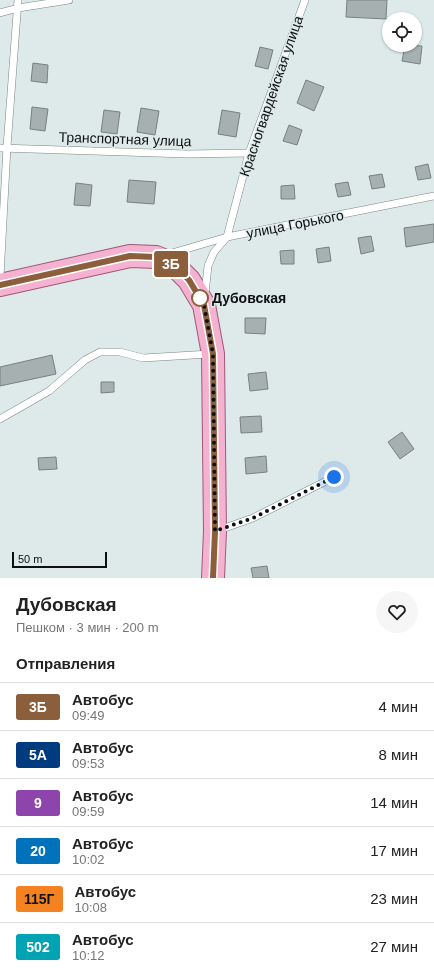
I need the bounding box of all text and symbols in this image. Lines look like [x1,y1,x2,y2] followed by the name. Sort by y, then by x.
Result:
[382,12,422,52] map controls
[382,12,422,52] button: locate
[236,13,306,178] street label: Красногвардейская улица
[58,129,192,149] street label: Транспортная улица
[245,207,345,241] street label: улица Горького
[153,251,189,277] line badge: 3Б
[162,256,180,272] text: 3Б
[191,289,209,307] marker: Дубовская
[212,290,286,306] place label: Дубовская
[324,467,344,487] your location
[12,550,107,569] scale bar
[18,553,42,565] text: 50 m
[376,591,418,633] button: heart
[16,594,117,615] text: Дубовская
[16,620,158,635] text: Пешком · 3 мин · 200 m
[16,655,115,672] text: Отправления
[72,691,134,708] text: Автобус
[379,698,418,715] text: 4 мин
[29,699,47,715] text: 3Б
[72,708,105,723] text: 09:49
[72,739,134,756] text: Автобус
[379,746,418,763] text: 8 мин
[29,747,47,763] text: 5А
[72,756,105,771] text: 09:53
[72,787,134,804] text: Автобус
[370,794,418,811] text: 14 мин
[34,795,42,811] text: 9
[72,804,105,819] text: 09:59
[72,835,134,852] text: Автобус
[370,842,418,859] text: 17 мин
[30,843,46,859] text: 20
[72,852,105,867] text: 10:02
[75,883,136,900] text: Автобус
[370,890,418,907] text: 23 мин
[24,891,55,907] text: 115Г
[75,900,107,915] text: 10:08
[72,931,134,948] text: Автобус
[370,938,418,955] text: 27 мин
[26,939,50,955] text: 502
[72,948,105,963] text: 10:12

